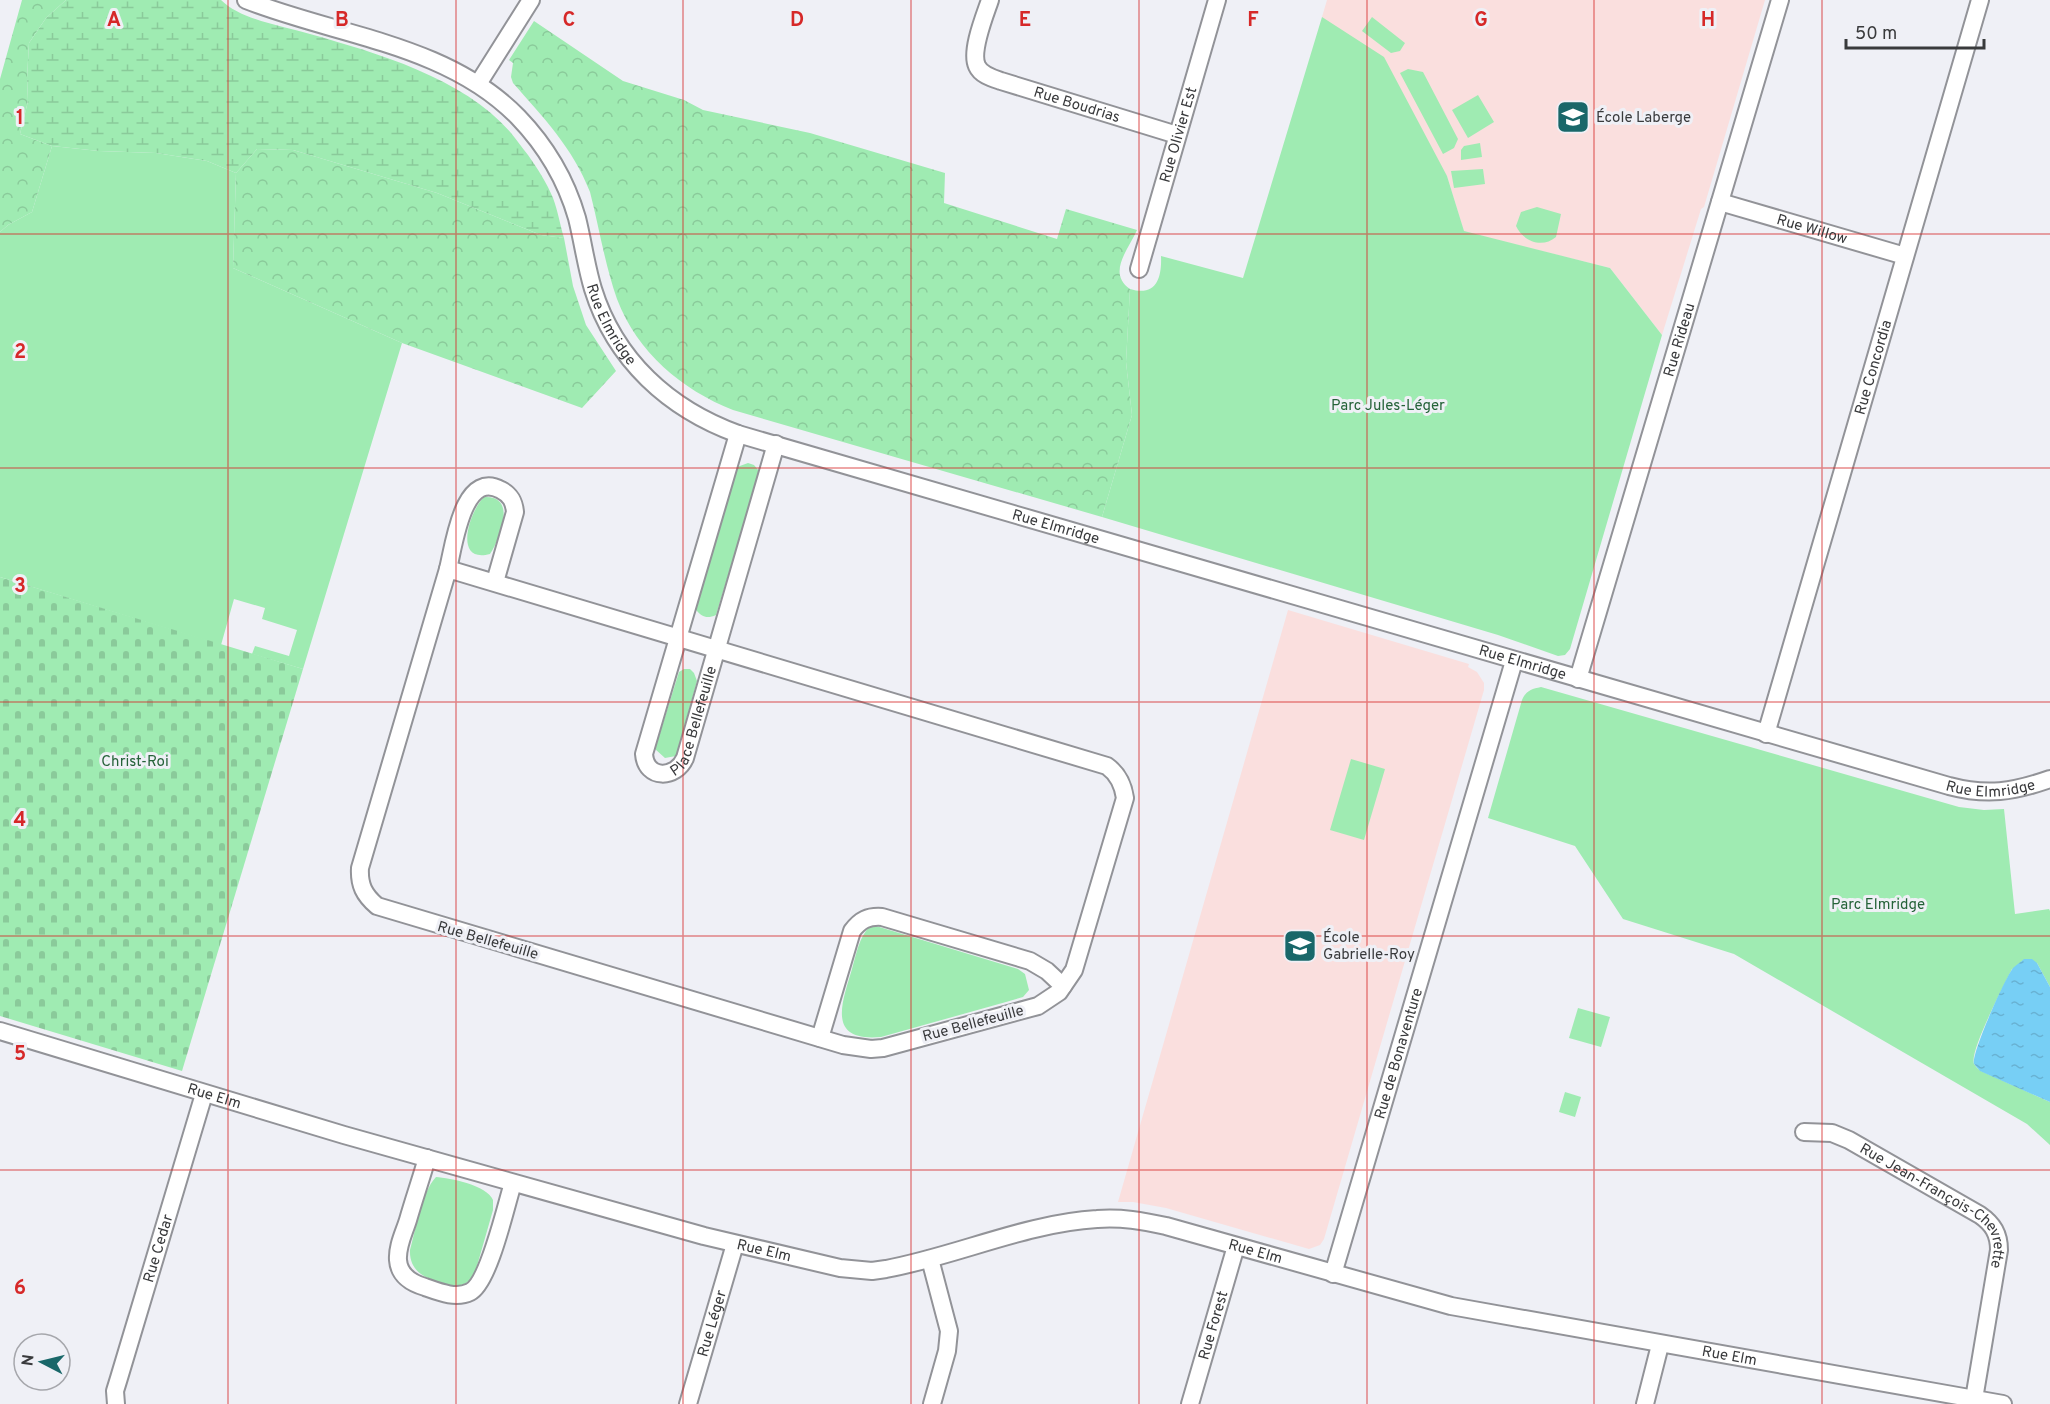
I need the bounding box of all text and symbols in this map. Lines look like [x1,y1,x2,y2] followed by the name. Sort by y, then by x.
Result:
[107,8,121,34] text: A
[335,8,349,34] text: B
[563,8,575,34] text: C
[790,8,804,34] text: D
[1019,8,1031,34] text: E
[1247,8,1259,34] text: F
[1474,8,1488,34] text: G
[1701,8,1715,34] text: H
[1846,12,1984,50] scale bar
[1855,23,1897,46] text: 50 m
[1031,84,1122,128] street label: Rue Boudrias
[1157,85,1202,185] street label: Rue Olivier Est
[1555,99,1591,135] school or university icon: École Laberge
[16,106,24,132] text: 1
[1596,108,1691,128] place label: École Laberge
[1774,211,1850,250] street label: Rue Willow
[581,282,639,370] street label: Rue Elmridge
[1660,301,1700,379] street label: Rue Rideau
[1852,318,1897,417] street label: Rue Concordia
[14,340,26,366] text: 2
[1331,397,1445,416] park label: Parc Jules-Léger
[1010,506,1101,550] street label: Rue Elmridge
[14,574,26,600] text: 3
[1476,642,1568,685] street label: Rue Elmridge
[667,664,722,781] street label: Place Bellefeuille
[101,753,169,772] park label: Christ-Roi
[1943,776,2038,803] street label: Rue Elmridge
[14,808,26,834] text: 4
[1831,896,1925,915] park label: Parc Elmridge
[435,918,540,965] street label: Rue Bellefeuille
[1282,928,1318,964] school or university icon: École Gabrielle-Roy
[1323,928,1415,965] place label: École Gabrielle-Roy
[1371,986,1428,1122] street label: Rue de Bonaventure
[921,1002,1026,1047] street label: Rue Bellefeuille
[14,1042,26,1068] text: 5
[185,1080,243,1114] street label: Rue Elm
[1856,1140,2007,1270] street label: Rue Jean-François-Chevrette
[140,1212,178,1285] street label: Rue Cedar
[735,1236,793,1267] street label: Rue Elm
[1226,1236,1284,1269] street label: Rue Elm
[14,1276,26,1302] text: 6
[694,1288,732,1359] street label: Rue Léger
[1195,1289,1233,1363] street label: Rue Forest
[12,1332,72,1392] north arrow
[1700,1343,1758,1371] street label: Rue Elm
[18,1353,40,1367] text: N

